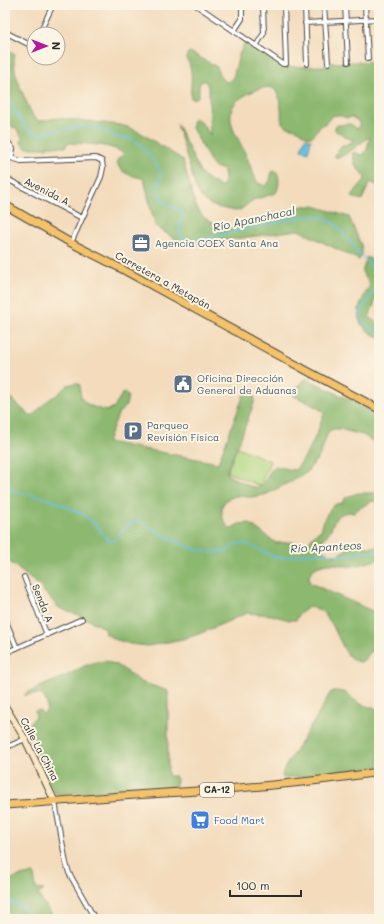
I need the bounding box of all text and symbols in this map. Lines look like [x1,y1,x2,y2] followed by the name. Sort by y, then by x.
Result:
[26,26,66,66] north arrow
[49,42,64,50] text: N
[22,174,72,208] street label: Avenida A
[211,202,297,235] water label: Río Apanchacal
[130,232,152,254] office icon: Agencia COEX Santa Ana
[155,236,278,250] place label: Agencia COEX Santa Ana
[113,248,213,312] street label: Carretera a Metapán
[197,371,297,397] place label: Oficina Dirección General de Aduanas
[172,373,194,395] public building icon: Oficina Dirección General de Aduanas
[147,418,219,444] place label: Parqueo Revisión Física
[122,420,144,442] parking icon: Parqueo Revisión Física
[290,537,362,556] water label: Río Apanteos
[29,582,57,624] street label: Senda A
[17,715,63,783] street label: Calle La China
[200,783,234,797] road number: CA-12
[189,809,211,831] supermarket icon: Food Mart
[214,813,265,827] place label: Food Mart
[230,872,301,898] scale bar
[236,877,270,893] text: 100 m

